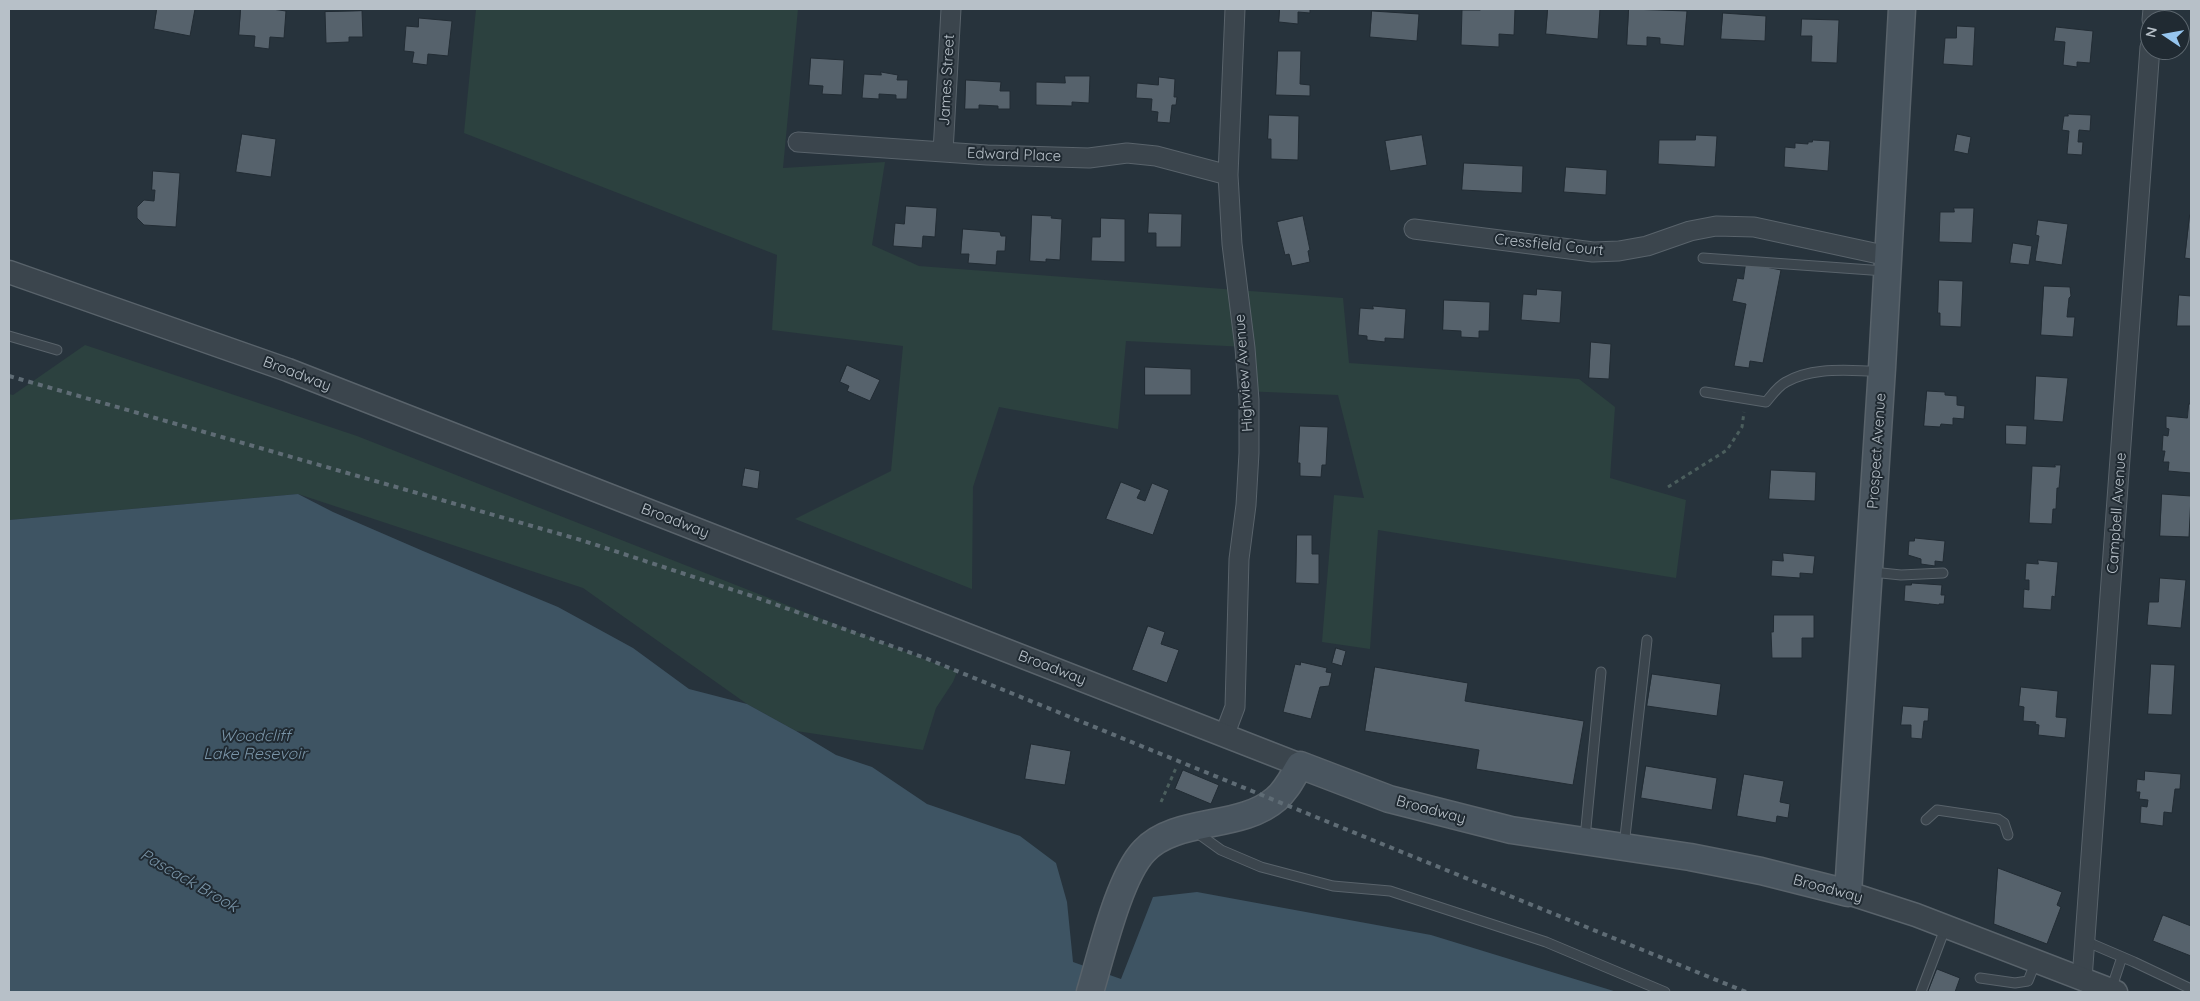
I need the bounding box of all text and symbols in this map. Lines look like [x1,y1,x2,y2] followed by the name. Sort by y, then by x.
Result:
[2140,10,2190,60] north arrow
[2141,25,2161,39] text: N
[936,34,958,126] street label: James Street
[967,144,1061,166] street label: Edward Place
[1494,230,1604,260] street label: Cressfield Court
[1231,313,1257,433] street label: Highview Avenue
[260,353,334,395] street label: Broadway
[1864,392,1890,510] street label: Prospect Avenue
[2104,452,2130,574] street label: Campbell Avenue
[638,500,712,542] street label: Broadway
[1015,647,1089,689] street label: Broadway
[203,726,307,764] water label: Woodcliff Lake Resevoir
[1394,792,1468,828] street label: Broadway
[137,845,241,917] water label: Pascack Brook
[1791,871,1865,907] street label: Broadway

